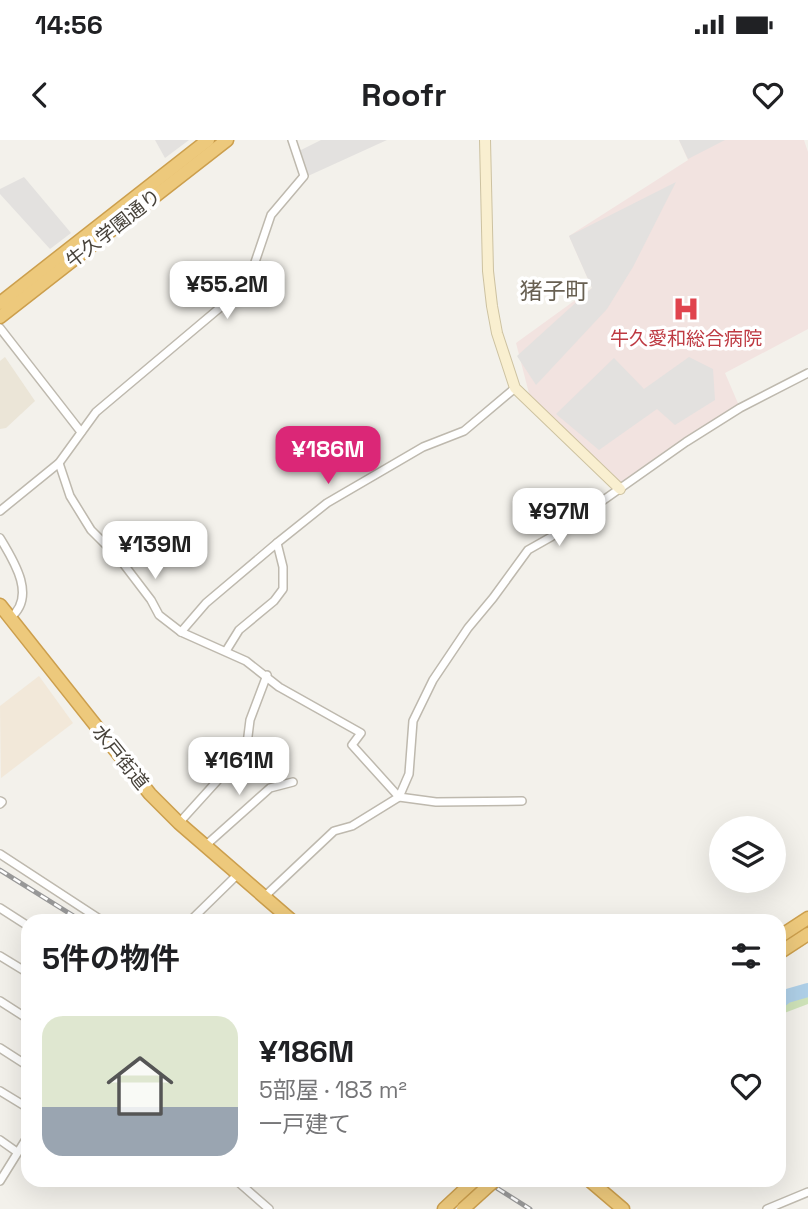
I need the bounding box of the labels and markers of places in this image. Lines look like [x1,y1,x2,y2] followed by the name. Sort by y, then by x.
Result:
[170,262,284,321] pin: ¥55.2M
[671,294,701,324] hospital icon: 牛久愛和総合病院
[610,326,762,351] place label: 牛久愛和総合病院
[279,426,377,486] pin: ¥186M
[518,488,600,548] pin: ¥97M
[106,522,204,581] pin: ¥139M
[190,738,288,797] pin: ¥161M

